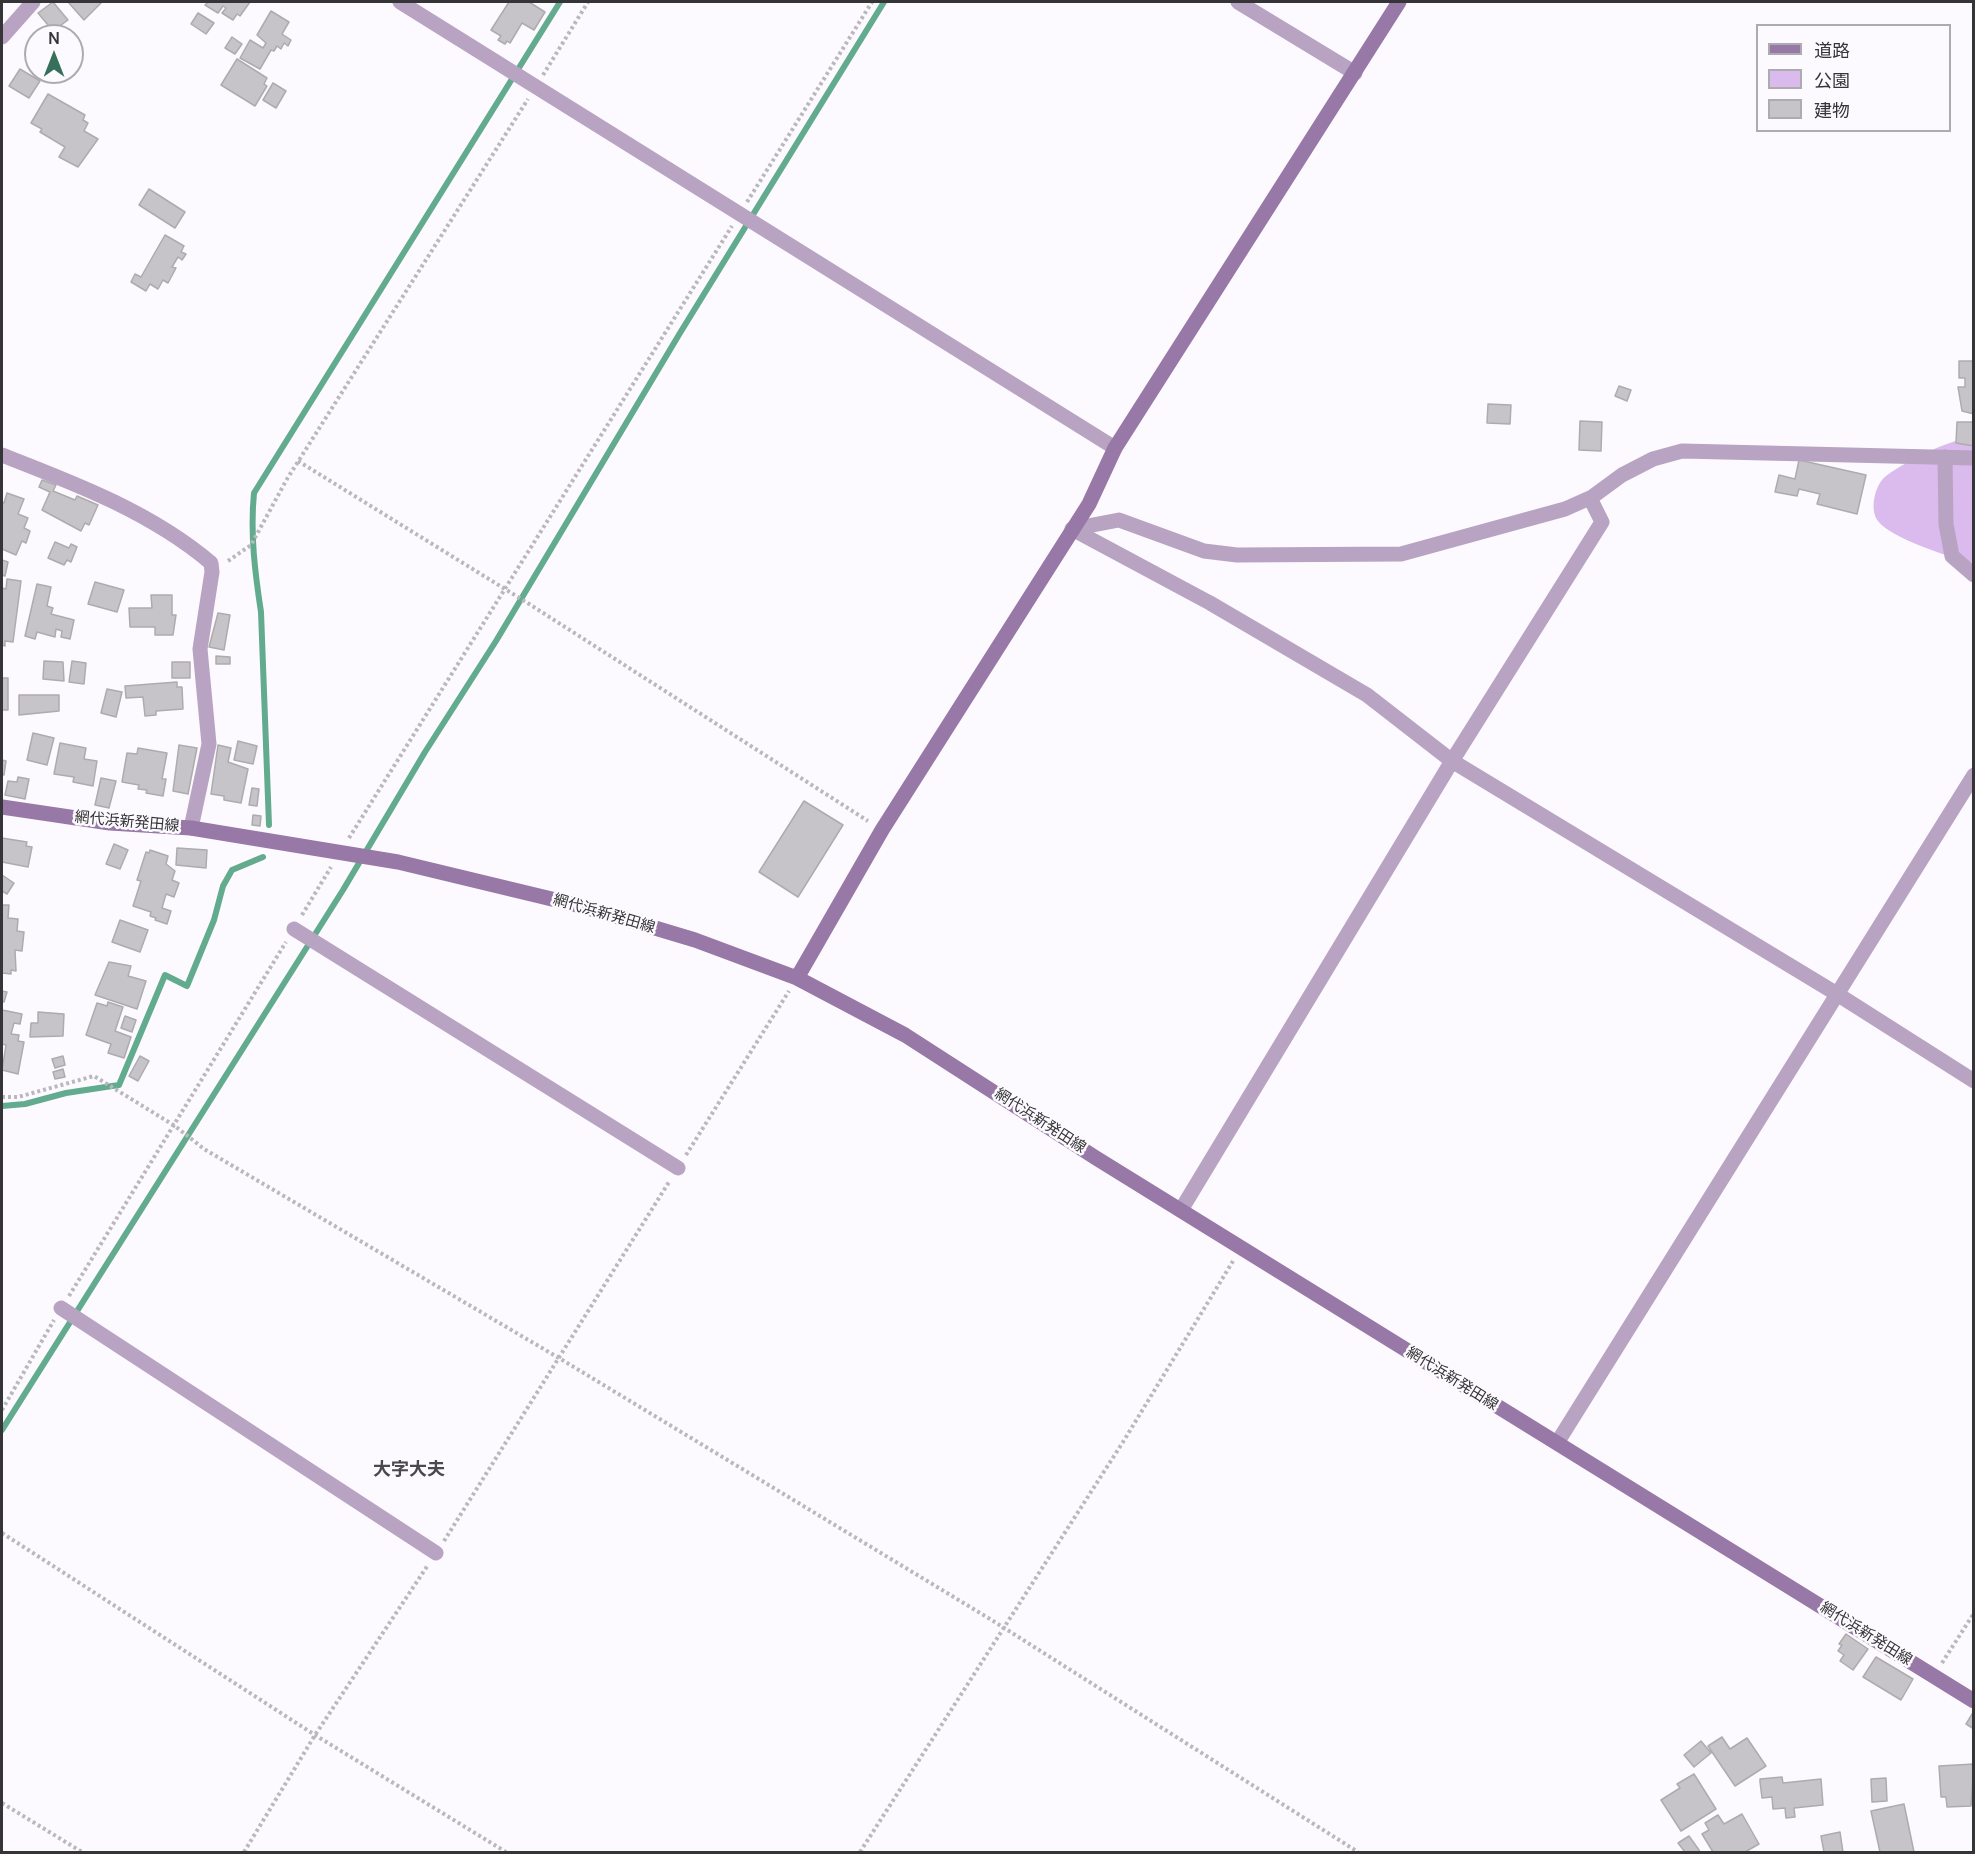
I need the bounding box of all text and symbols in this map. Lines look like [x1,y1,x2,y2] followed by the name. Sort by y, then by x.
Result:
[24,24,84,84] north arrow
[1756,24,1951,132] legend
[48,27,60,49] text: N
[1814,38,1850,62] text: 道路
[1814,68,1850,92] text: 公園
[1814,98,1850,122] text: 建物
[74,808,180,836] street label: 網代浜新発田線
[551,891,657,937] street label: 網代浜新発田線
[991,1085,1089,1157] street label: 網代浜新発田線
[1403,1344,1501,1414] street label: 網代浜新発田線
[373,1459,445,1481] district label: 大字大夫
[1817,1599,1915,1669] street label: 網代浜新発田線

